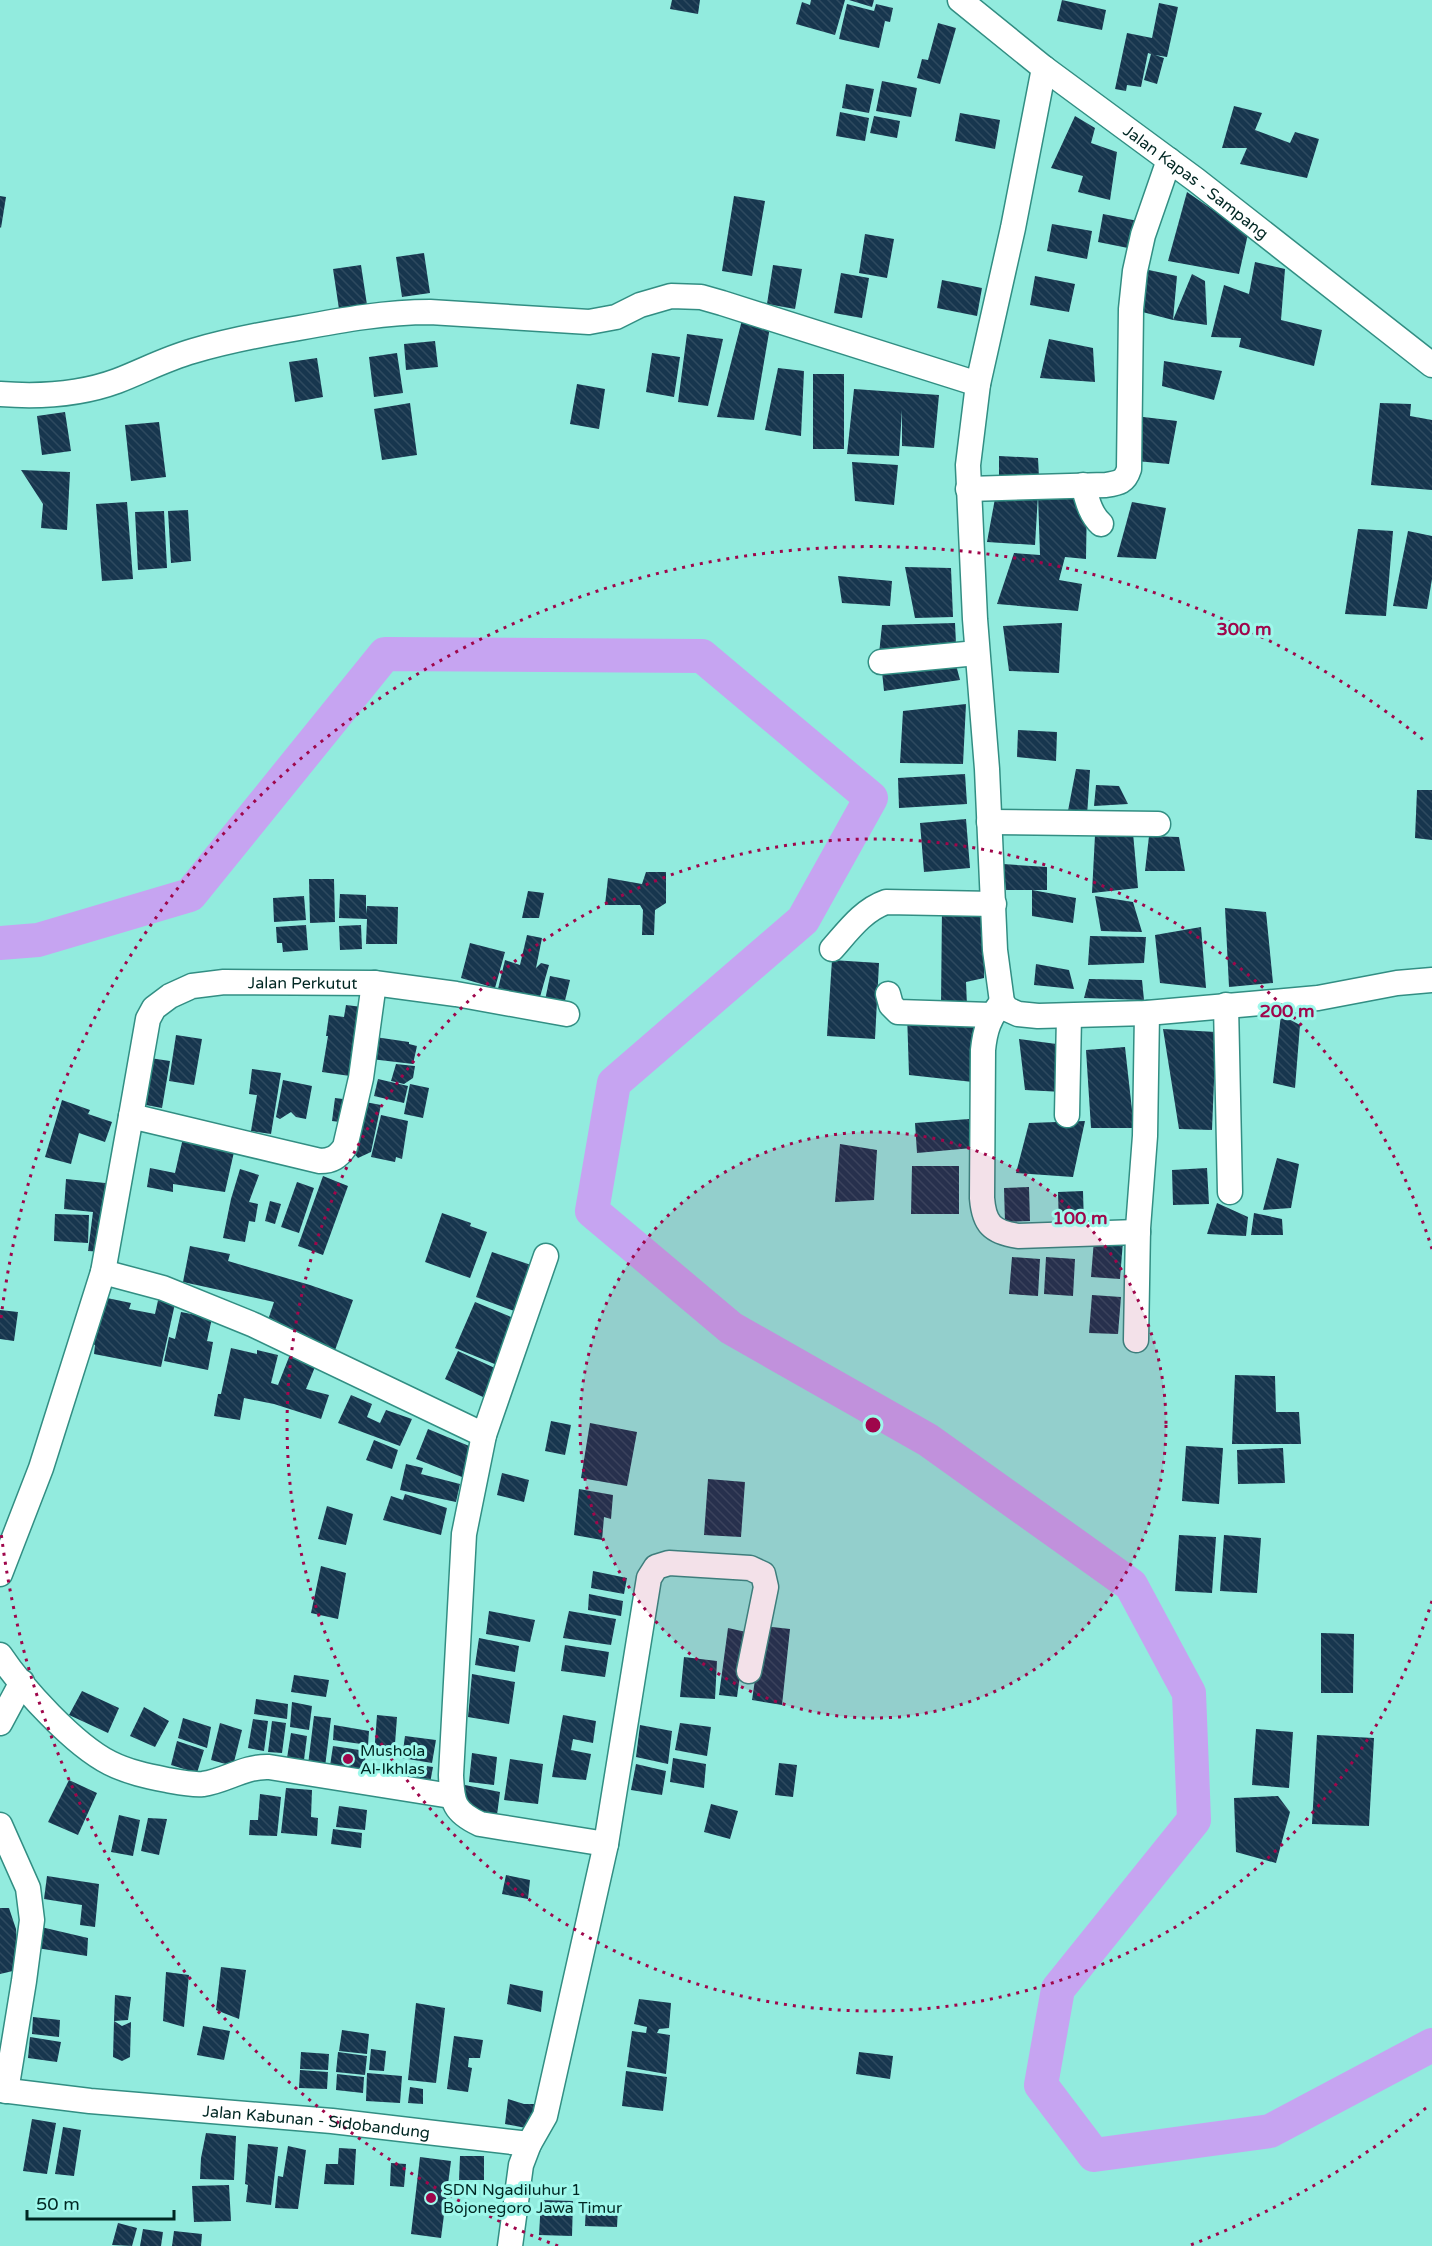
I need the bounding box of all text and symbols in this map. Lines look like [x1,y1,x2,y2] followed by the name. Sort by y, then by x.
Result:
[1119,121,1272,244] street label: Jalan Kapas - Sampang
[1216,618,1272,640] text: 300 m
[248,973,357,994] street label: Jalan Perkutut
[1259,1000,1315,1022] text: 200 m
[1052,1207,1108,1229] text: 100 m
[863,1415,883,1435] centre of rings
[360,1741,425,1779] place label: Mushola Al-Ikhlas
[341,1752,355,1766] marker: Mushola Al-Ikhlas
[202,2101,431,2143] street label: Jalan Kabunan - Sidobandung
[443,2180,623,2218] place label: SDN Ngadiluhur 1 Bojonegoro Jawa Timur
[27,2183,174,2221] scale bar
[424,2191,438,2205] marker: SDN Ngadiluhur 1 Bojonegoro Jawa Timur
[36,2193,80,2215] text: 50 m

